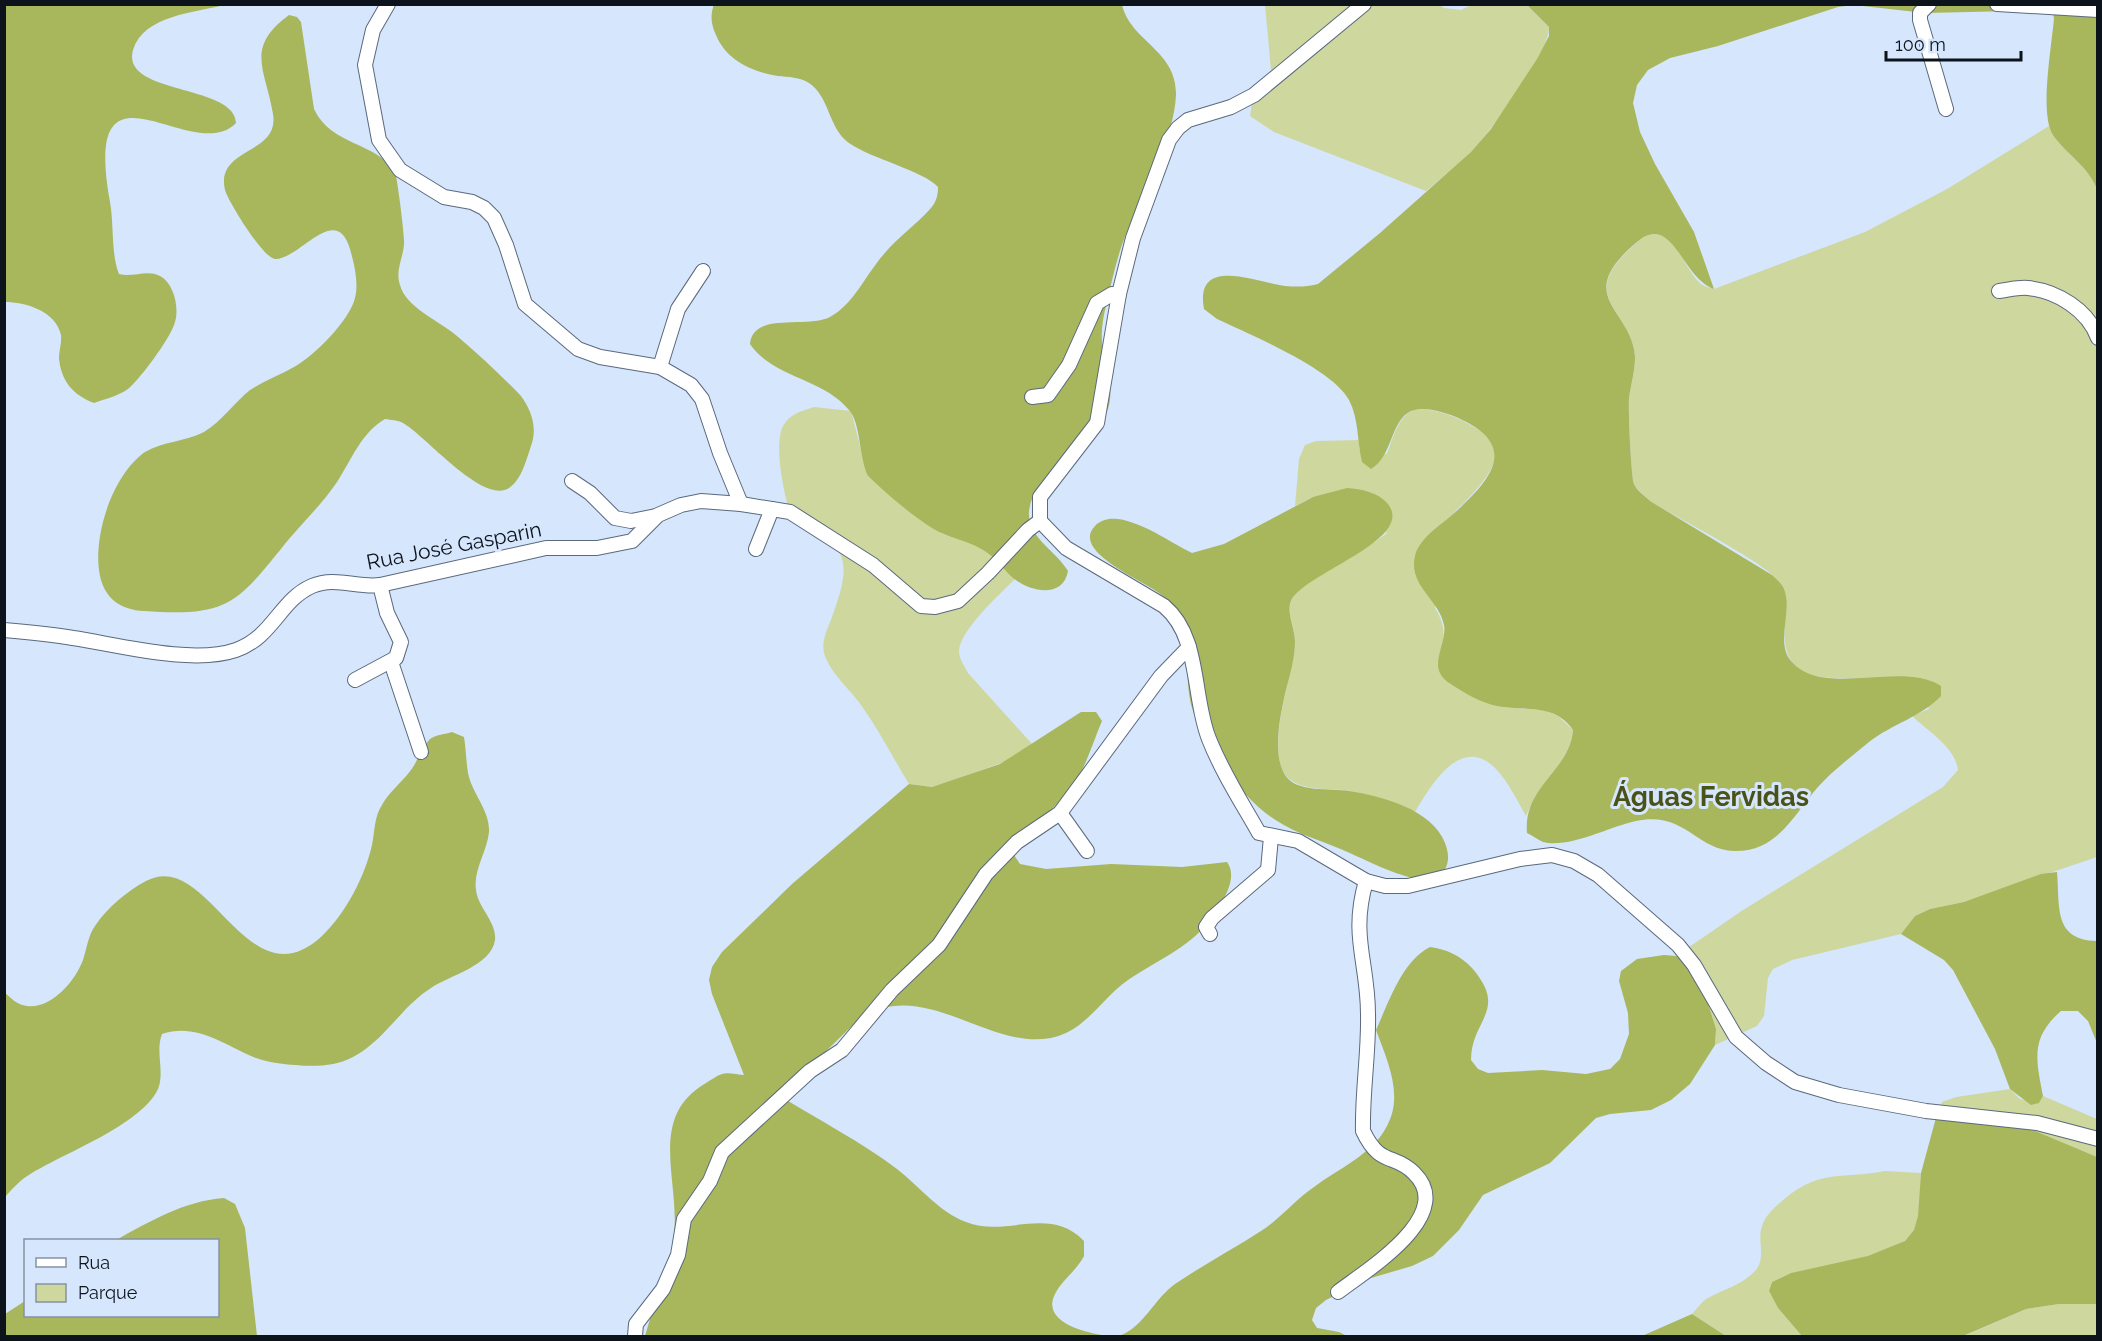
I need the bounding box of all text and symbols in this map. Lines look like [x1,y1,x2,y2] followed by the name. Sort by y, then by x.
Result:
[1886,24,2021,62] scale bar
[1895,34,1946,55] text: 100 m
[364,516,544,575] street label: Rua José Gasparin
[1613,780,1809,812] district label: Águas Fervidas
[24,1239,219,1317] legend
[78,1252,110,1273] text: Rua
[78,1282,138,1303] text: Parque

